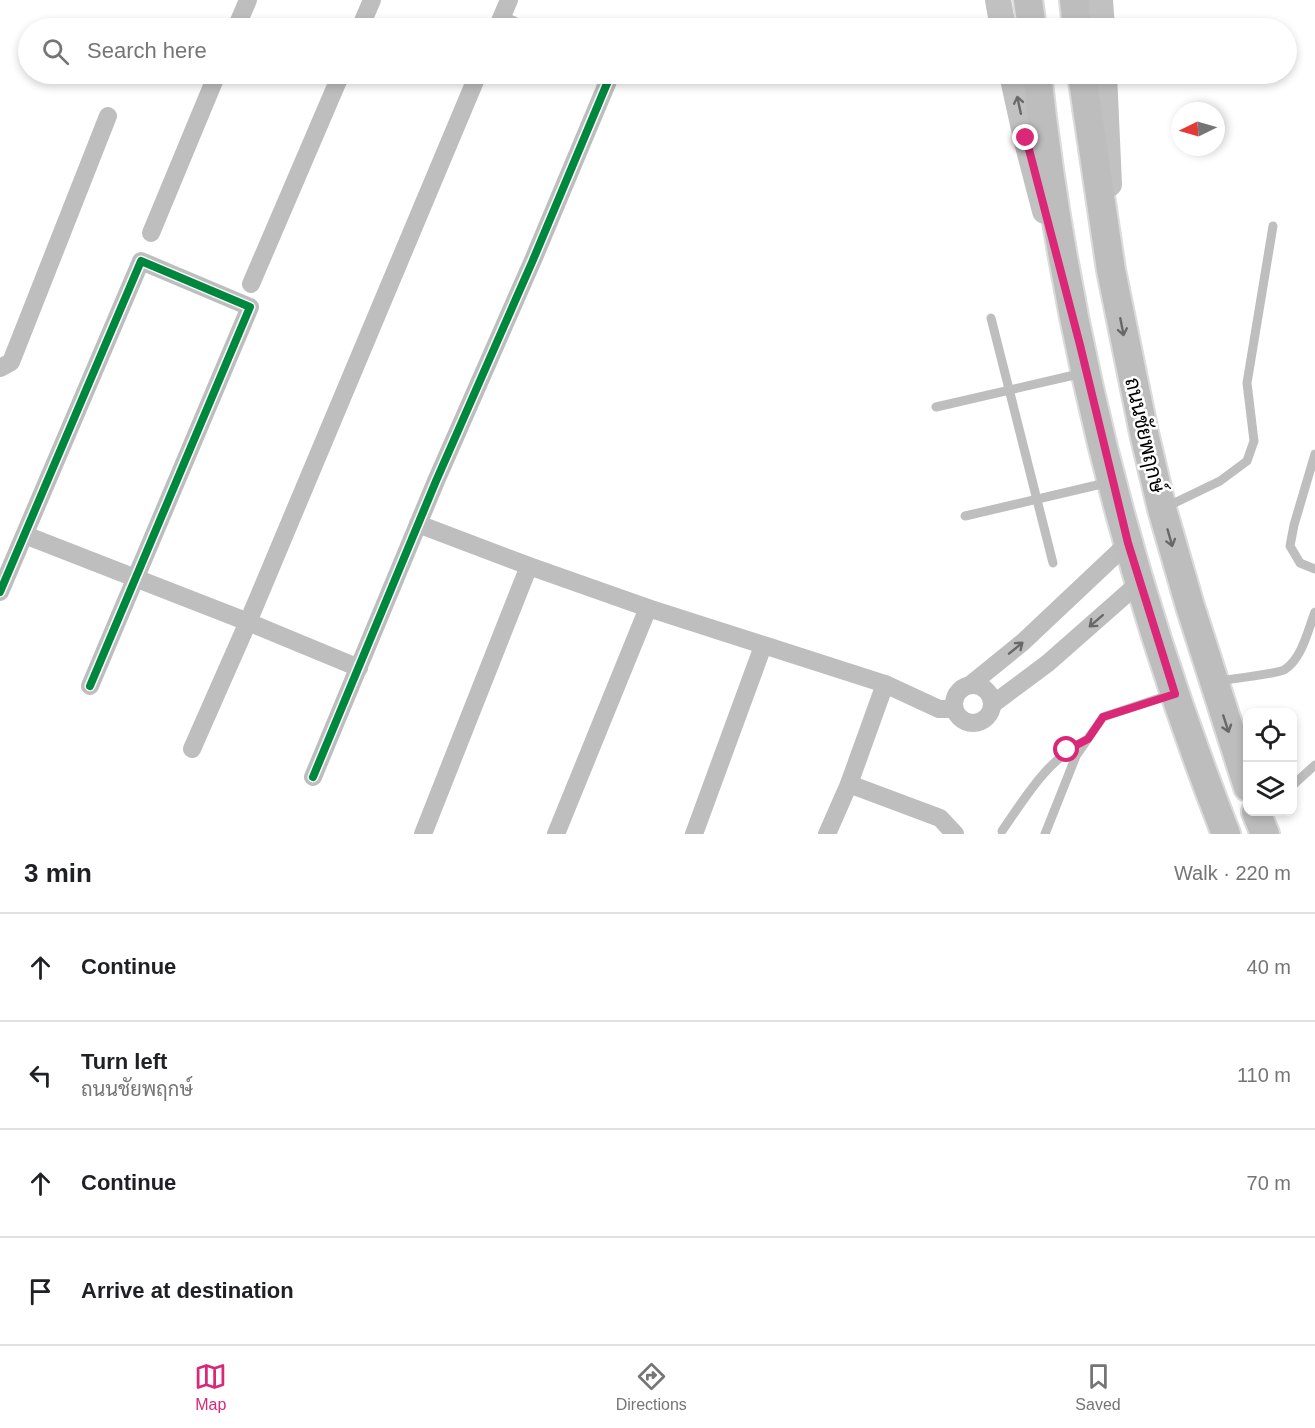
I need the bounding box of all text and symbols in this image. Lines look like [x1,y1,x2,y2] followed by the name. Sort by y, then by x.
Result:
[18,18,1297,84] search box
[39,35,72,68] icon: search
[87,38,207,63] text: Search here
[1012,96,1024,115] one-way arrow
[1171,102,1225,156] north arrow
[1012,124,1038,150] route end
[1117,317,1128,336] one-way arrow
[1120,375,1172,496] street label: ถนนชัยพฤกษ์
[1165,528,1176,547] one-way arrow
[1089,614,1104,628] one-way arrow
[1008,642,1024,655] one-way arrow
[1243,708,1297,816] map controls
[1243,708,1297,762] button: locate
[1222,714,1233,733] one-way arrow
[1053,736,1079,762] route start
[1243,762,1297,816] button: layers
[24,858,92,888] text: 3 min
[1174,862,1291,884] text: Walk · 220 m
[24,951,57,984] icon: ahead
[81,954,176,979] text: Continue
[1247,956,1291,978] text: 40 m
[81,1049,167,1074] text: Turn left
[24,1059,57,1092] icon: left
[1237,1064,1291,1086] text: 110 m
[81,1078,193,1100] text: ถนนชัยพฤกษ์
[24,1167,57,1200] icon: ahead
[81,1170,176,1195] text: Continue
[1247,1172,1291,1194] text: 70 m
[24,1275,57,1308] icon: arrive
[81,1278,294,1303] text: Arrive at destination
[194,1360,227,1414] tab: Map
[616,1360,687,1414] tab: Directions
[1075,1360,1121,1414] tab: Saved

